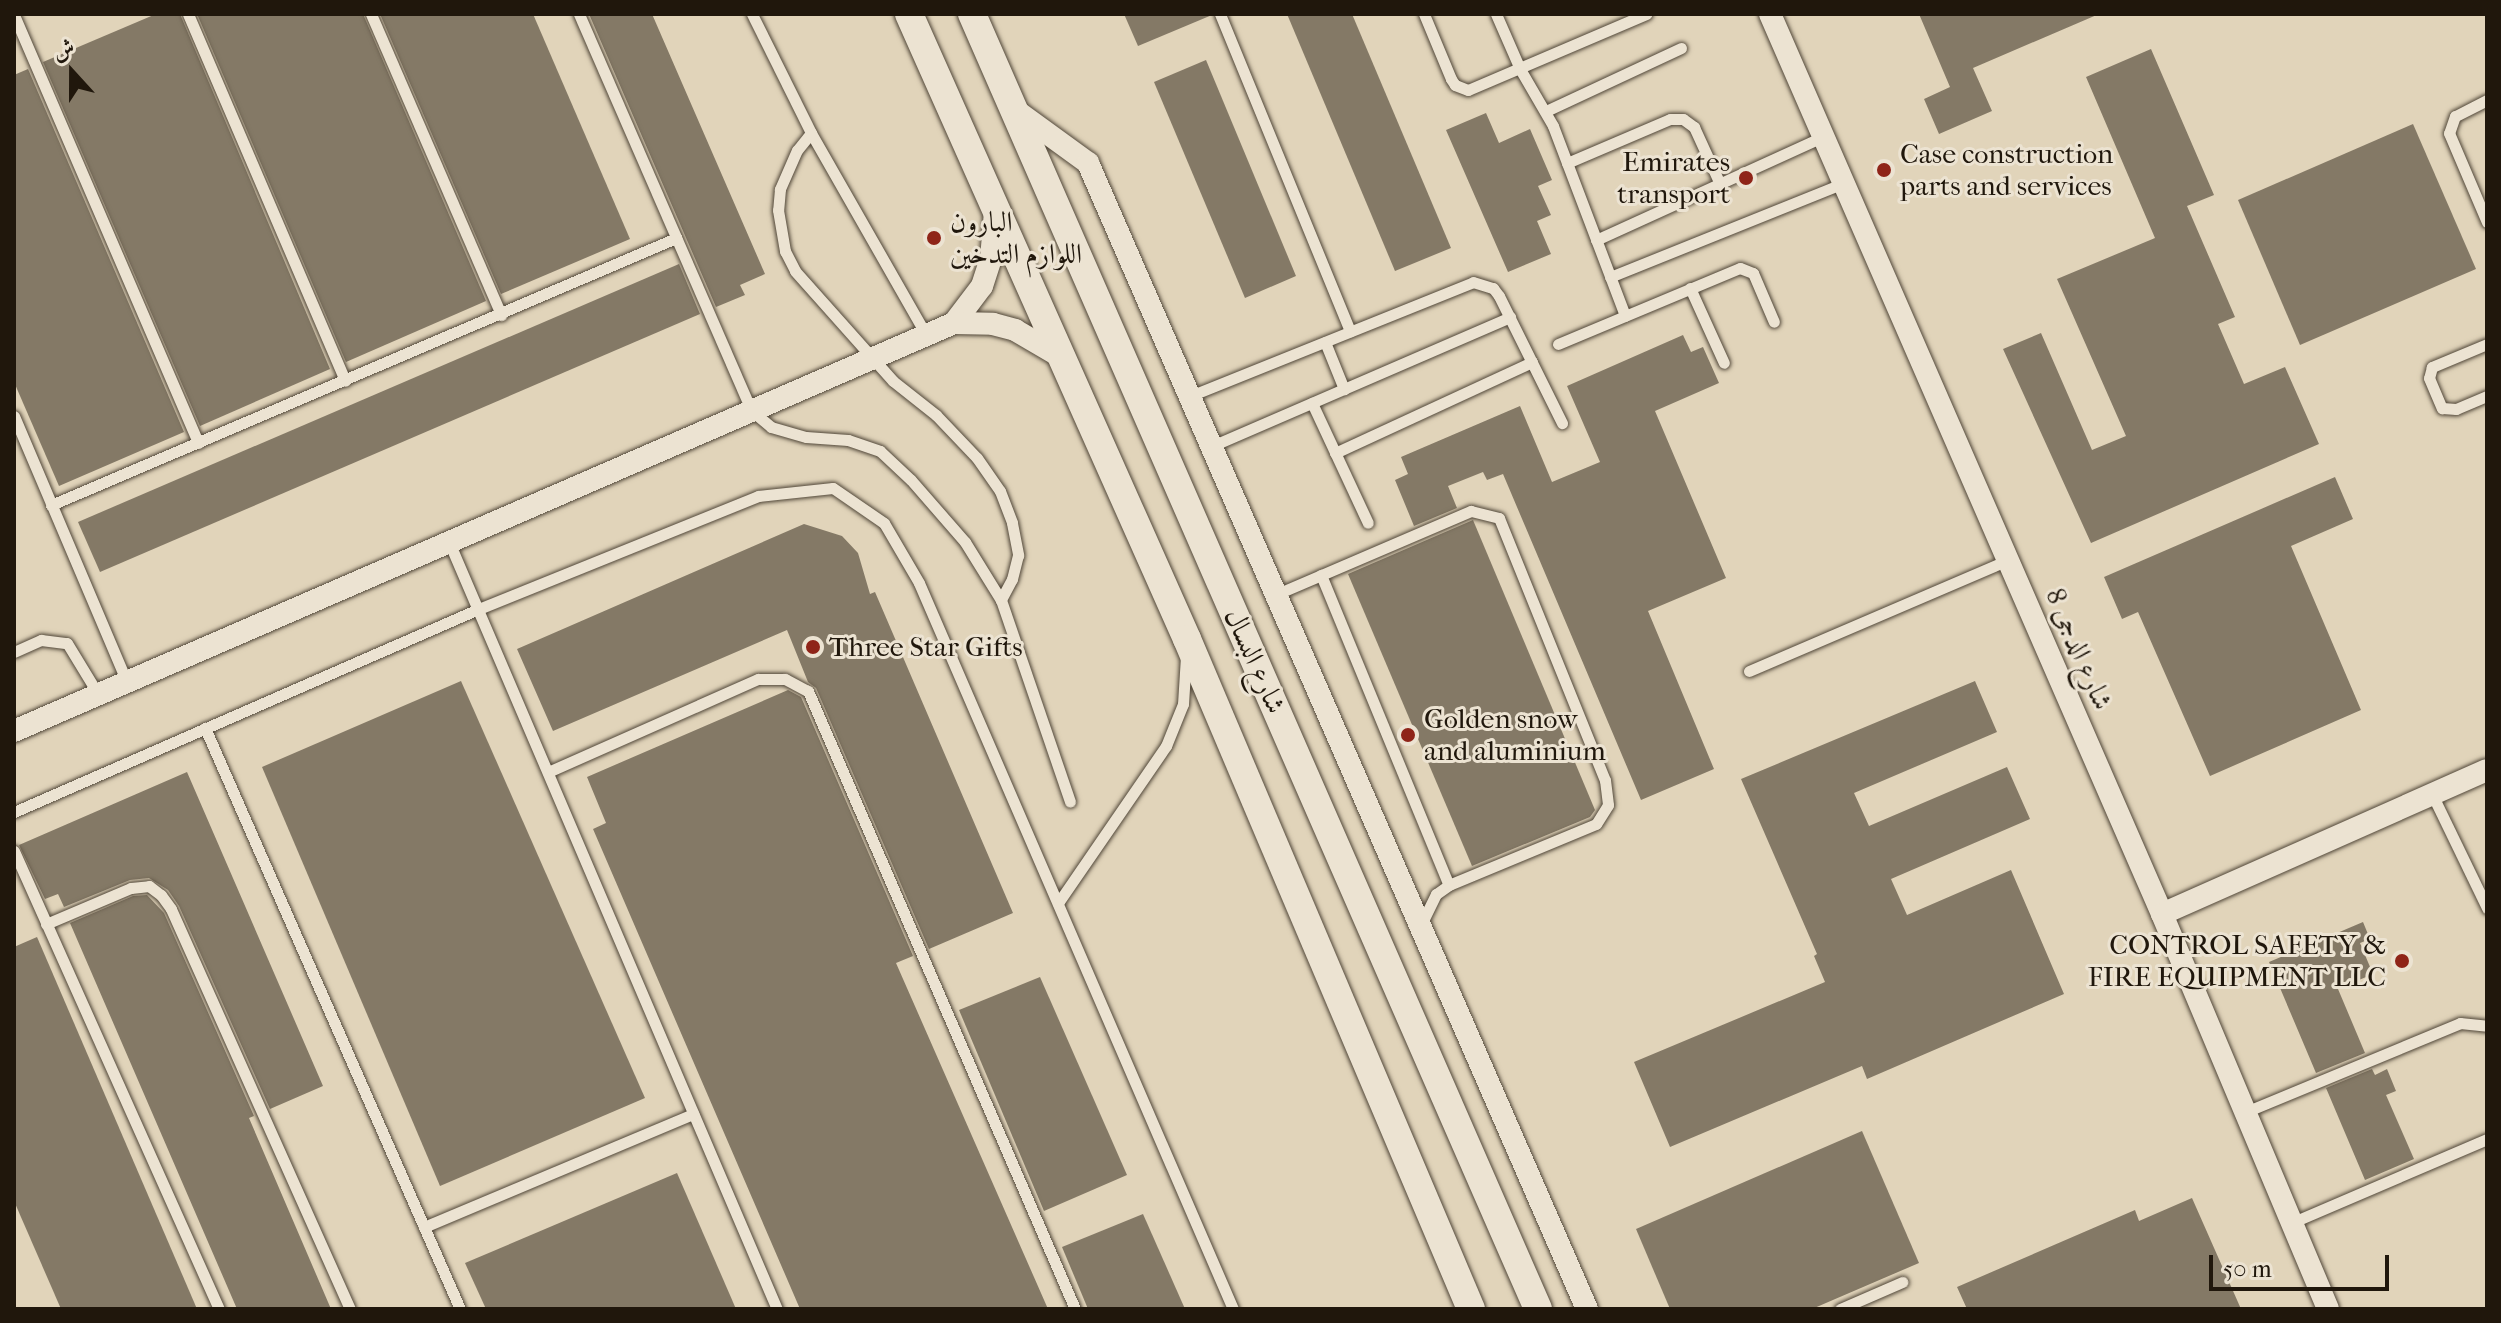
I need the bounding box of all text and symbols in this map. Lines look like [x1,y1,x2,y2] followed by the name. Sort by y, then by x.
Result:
[32,32,112,112] north arrow
[49,34,78,66] text: ش
[1900,137,2113,203] place label: Case construction parts and services
[1617,145,1730,211] place label: Emirates transport
[1875,161,1893,179] marker: Case construction parts and services
[1737,169,1755,187] marker: Emirates transport
[950,205,1082,271] place label: البارون اللوازم التدخين
[925,229,943,247] marker: البارون اللوازم التدخين
[2038,583,2120,715] street label: شارع الدجى 8
[1217,603,1293,719] street label: شارع البسال
[829,630,1023,664] place label: Three Star Gifts
[804,638,822,656] marker: Three Star Gifts
[1424,702,1606,768] place label: Golden snow and aluminium
[1399,726,1417,744] marker: Golden snow and aluminium
[2088,928,2386,994] place label: CONTROL SAFETY & FIRE EQUIPMENT LLC
[2393,952,2411,970] marker: CONTROL SAFETY & FIRE EQUIPMENT LLC
[2213,1239,2393,1289] scale bar
[2223,1255,2272,1283] text: 50 m

